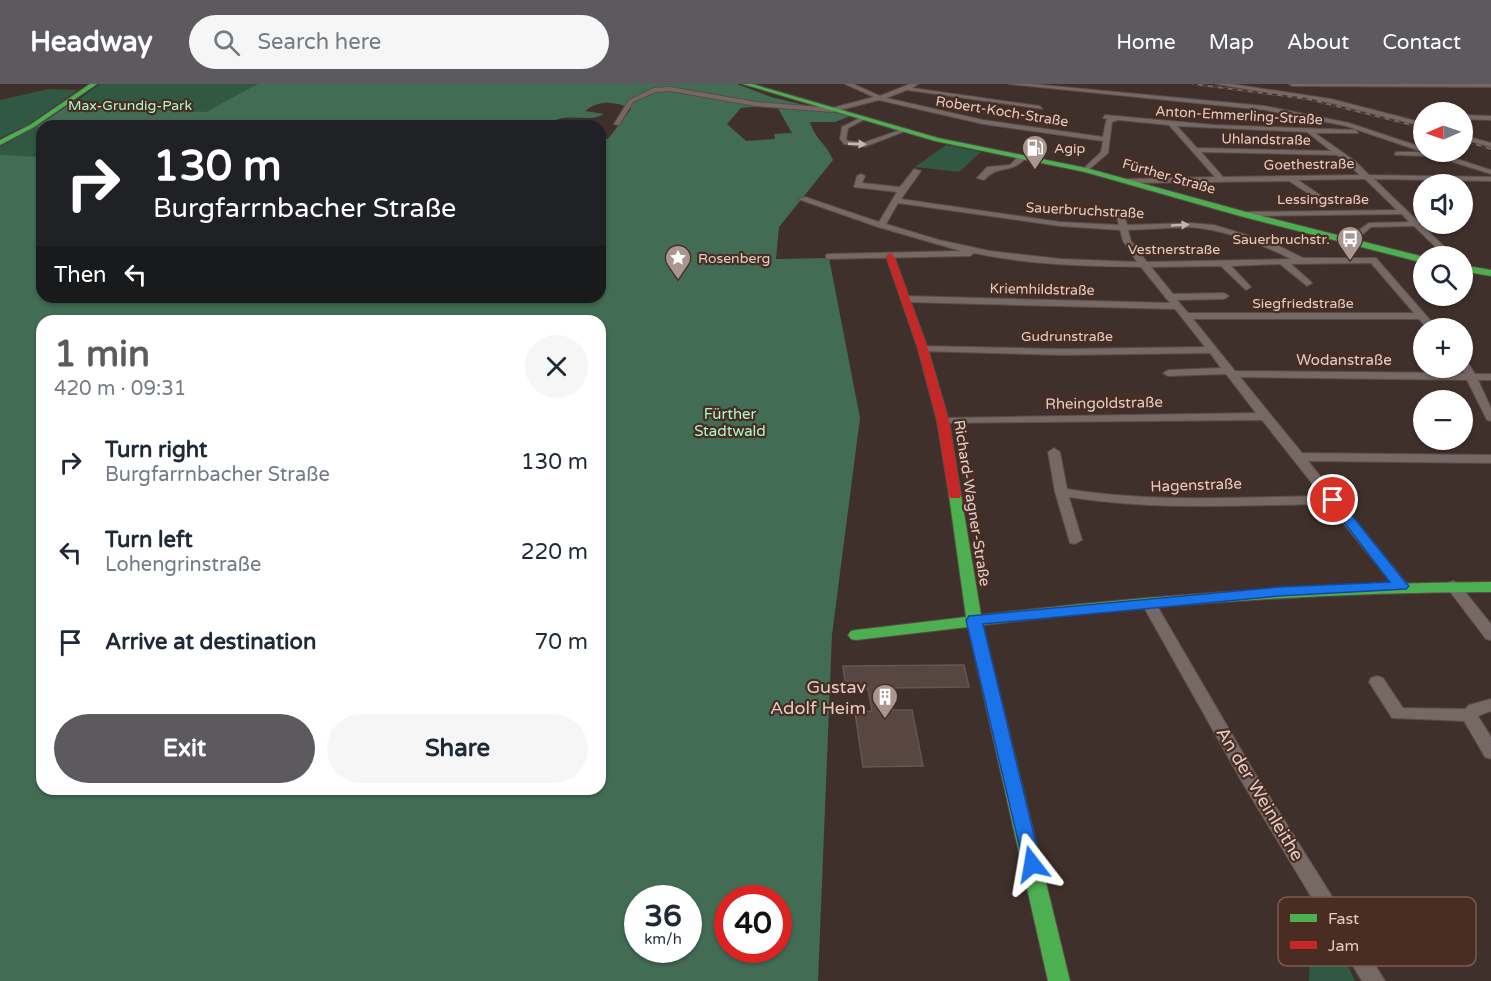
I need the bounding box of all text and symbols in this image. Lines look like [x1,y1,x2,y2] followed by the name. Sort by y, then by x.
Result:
[189,15,609,69] search box
[30,25,153,59] text: Headway
[210,26,243,59] icon: search
[258,29,381,55] text: Search here
[1116,30,1176,55] text: Home
[1209,30,1254,55] text: Map
[1287,30,1349,55] text: About
[1382,30,1461,55] text: Contact
[934,93,1070,130] street label: Robert-Koch-Straße
[68,97,192,114] park label: Max-Grundig-Park
[1413,102,1473,162] north arrow
[1413,102,1473,450] map controls
[1155,103,1323,128] street label: Anton-Emmerling-Straße
[1221,130,1311,149] street label: Uhlandstraße
[1020,133,1050,171] fuel station icon: Agip
[848,139,867,148] one-way arrow
[1054,140,1086,157] place label: Agip
[153,141,282,192] text: 130 m
[54,144,132,222] icon: right
[1120,155,1217,198] street label: Fürther Straße
[1264,155,1354,174] street label: Goethestraße
[1413,174,1473,234] button: sound
[1277,191,1369,208] street label: Lessingstraße
[153,192,456,225] text: Burgfarrnbacher Straße
[1025,199,1145,222] street label: Sauerbruchstraße
[1171,221,1190,230] one-way arrow
[1335,224,1365,262] bus stop icon: Sauerbruchstr.
[1232,231,1330,248] place label: Sauerbruchstr.
[1128,241,1220,258] street label: Vestnerstraße
[663,243,693,281] place icon: Rosenberg
[1413,246,1473,306] button: search
[698,250,770,267] place label: Rosenberg
[119,258,152,291] icon: left
[54,262,107,288] text: Then
[989,280,1095,299] street label: Kriemhildstraße
[1252,295,1354,312] street label: Siegfriedstraße
[1413,318,1473,378] button: +
[1021,328,1113,345] street label: Gudrunstraße
[54,333,150,376] text: 1 min
[525,335,588,398] button: close
[1296,351,1392,369] street label: Wodanstraße
[54,377,186,401] text: 420 m · 09:31
[1413,390,1473,450] button: −
[1045,393,1163,413] street label: Rheingoldstraße
[694,405,766,440] park label: Fürther Stadtwald
[950,418,994,588] street label: Richard-Wagner-Straße
[105,437,207,463] text: Turn right
[54,446,87,479] icon: right
[521,449,588,475] text: 130 m
[105,463,330,487] text: Burgfarrnbacher Straße
[1150,474,1242,496] street label: Hagenstraße
[1307,474,1358,525] pin
[1316,483,1349,516] icon: arrive
[105,527,193,553] text: Turn left
[54,536,87,569] icon: left
[521,539,588,565] text: 220 m
[105,553,261,577] text: Lohengrinstraße
[54,626,87,659] icon: arrive
[105,629,316,655] text: Arrive at destination
[534,629,588,655] text: 70 m
[770,676,866,719] place label: Gustav Adolf Heim
[870,682,900,720] building icon: Gustav Adolf Heim
[54,714,315,783] button: Exit
[327,714,588,783] button: Share
[1211,723,1309,865] street label: An der Weinleithe
[1000,832,1064,896] position arrow
[714,885,792,963] speed limit sign: 40
[1278,897,1476,966] legend
[644,898,682,935] text: 36
[1328,909,1359,929] text: Fast
[644,930,682,948] text: km/h
[1328,936,1359,956] text: Jam

